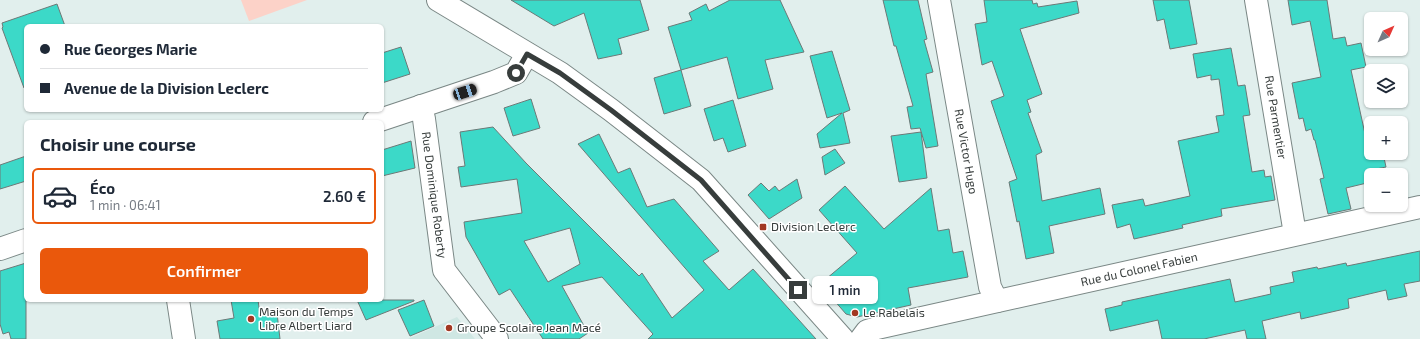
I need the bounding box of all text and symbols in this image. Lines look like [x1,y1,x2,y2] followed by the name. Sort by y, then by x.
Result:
[1364,12,1408,56] north arrow
[1364,12,1408,212] map controls
[64,40,197,58] text: Rue Georges Marie
[507,64,525,82] route start
[1364,64,1408,108] button: layers
[1263,74,1290,160] street label: Rue Parmentier
[64,79,269,97] text: Avenue de la Division Leclerc
[452,83,478,101] car
[952,108,981,195] street label: Rue Victor Hugo
[1364,116,1408,160] button: +
[420,131,450,260] street label: Rue Dominique Roberty
[40,133,196,155] text: Choisir une course
[1364,168,1408,212] button: −
[42,178,78,214] icon: car
[90,179,115,197] text: Éco
[323,187,366,205] text: 2.60 €
[90,197,161,213] text: 1 min · 06:41
[771,219,856,233] place label: Division Leclerc
[758,222,768,232] marker: Division Leclerc
[40,248,368,294] button: Confirmer
[1079,249,1199,288] street label: Rue du Colonel Fabien
[812,276,878,304] callout: 1 min
[789,281,807,299] route end
[830,282,860,298] text: 1 min
[259,304,353,332] place label: Maison du Temps Libre Albert Liard
[863,305,925,319] place label: Le Rabelais
[850,308,860,318] marker: Le Rabelais
[246,314,256,324] marker: Maison du Temps Libre Albert Liard
[457,320,601,334] place label: Groupe Scolaire Jean Macé
[444,323,454,333] marker: Groupe Scolaire Jean Macé

